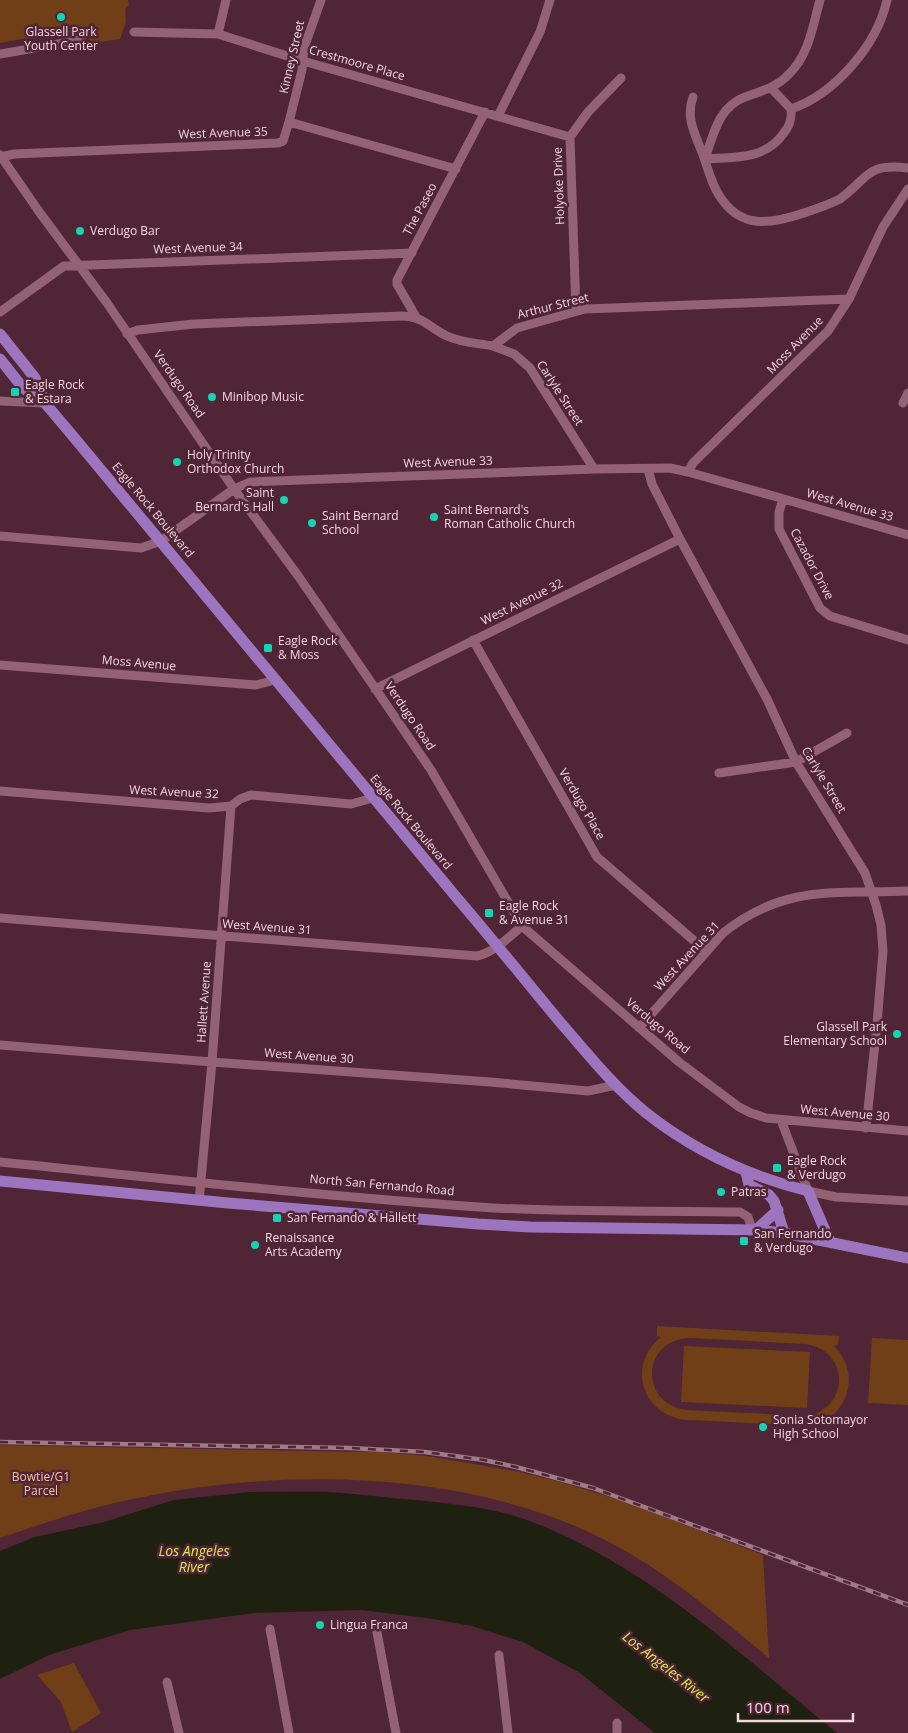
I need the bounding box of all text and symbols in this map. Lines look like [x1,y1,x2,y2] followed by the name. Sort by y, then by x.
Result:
[55,11,67,23] marker: Glassell Park Youth Center
[275,19,308,95] street label: Kinney Street
[24,23,98,54] place label: Glassell Park Youth Center
[307,41,407,84] street label: Crestmoore Place
[178,122,268,143] street label: West Avenue 35
[549,147,568,225] street label: Holyoke Drive
[399,179,441,238] street label: The Paseo
[90,222,160,239] place label: Verdugo Bar
[74,225,86,237] marker: Verdugo Bar
[153,237,243,258] street label: West Avenue 34
[515,288,590,323] street label: Arthur Street
[763,312,827,377] street label: Moss Avenue
[150,346,209,421] street label: Verdugo Road
[533,357,588,429] street label: Carlyle Street
[25,376,85,407] place label: Eagle Rock & Estara
[9,386,21,398] marker: Eagle Rock & Estara
[222,388,304,405] place label: Minibop Music
[206,391,218,403] marker: Minibop Music
[187,446,284,477] place label: Holy Trinity Orthodox Church
[403,451,493,472] street label: West Avenue 33
[171,456,183,468] marker: Holy Trinity Orthodox Church
[108,458,198,561] street label: Eagle Rock Boulevard
[195,484,274,515] place label: Saint Bernard's Hall
[805,484,896,525] street label: West Avenue 33
[278,494,290,506] marker: Saint Bernard's Hall
[444,501,575,532] place label: Saint Bernard's Roman Catholic Church
[322,507,399,538] place label: Saint Bernard School
[428,511,440,523] marker: Saint Bernard's Roman Catholic Church
[306,517,318,529] marker: Saint Bernard School
[787,525,838,603] street label: Cazador Drive
[478,574,566,629] street label: West Avenue 32
[278,632,338,663] place label: Eagle Rock & Moss
[262,642,274,654] marker: Eagle Rock & Moss
[101,651,177,674] street label: Moss Avenue
[381,678,440,753] street label: Verdugo Road
[798,743,851,816] street label: Carlyle Street
[555,765,610,843] street label: Verdugo Place
[366,770,456,873] street label: Eagle Rock Boulevard
[129,781,219,802] street label: West Avenue 32
[499,897,569,928] place label: Eagle Rock & Avenue 31
[483,907,495,919] marker: Eagle Rock & Avenue 31
[222,915,312,938] street label: West Avenue 31
[650,917,723,994] street label: West Avenue 31
[192,960,215,1043] street label: Hallett Avenue
[623,994,694,1058] street label: Verdugo Road
[783,1018,888,1049] place label: Glassell Park Elementary School
[891,1028,903,1040] marker: Glassell Park Elementary School
[264,1044,354,1067] street label: West Avenue 30
[800,1100,891,1125] street label: West Avenue 30
[787,1152,847,1183] place label: Eagle Rock & Verdugo
[771,1162,783,1174] marker: Eagle Rock & Verdugo
[309,1170,455,1199] street label: North San Fernando Road
[731,1183,767,1200] place label: Patras
[715,1186,727,1198] marker: Patras
[287,1209,416,1226] place label: San Fernando & Hallett
[271,1212,283,1224] marker: San Fernando & Hallett
[754,1225,832,1256] place label: San Fernando & Verdugo
[265,1229,343,1260] place label: Renaissance Arts Academy
[738,1235,750,1247] marker: San Fernando & Verdugo
[249,1239,261,1251] marker: Renaissance Arts Academy
[773,1411,868,1442] place label: Sonia Sotomayor High School
[757,1421,769,1433] marker: Sonia Sotomayor High School
[12,1468,70,1499] park label: Bowtie/G1 Parcel
[159,1541,229,1576] water label: Los Angeles River
[330,1616,408,1633] place label: Lingua Franca
[314,1619,326,1631] marker: Lingua Franca
[619,1627,714,1707] water label: Los Angeles River
[738,1690,853,1722] scale bar
[746,1697,790,1717] text: 100 m

